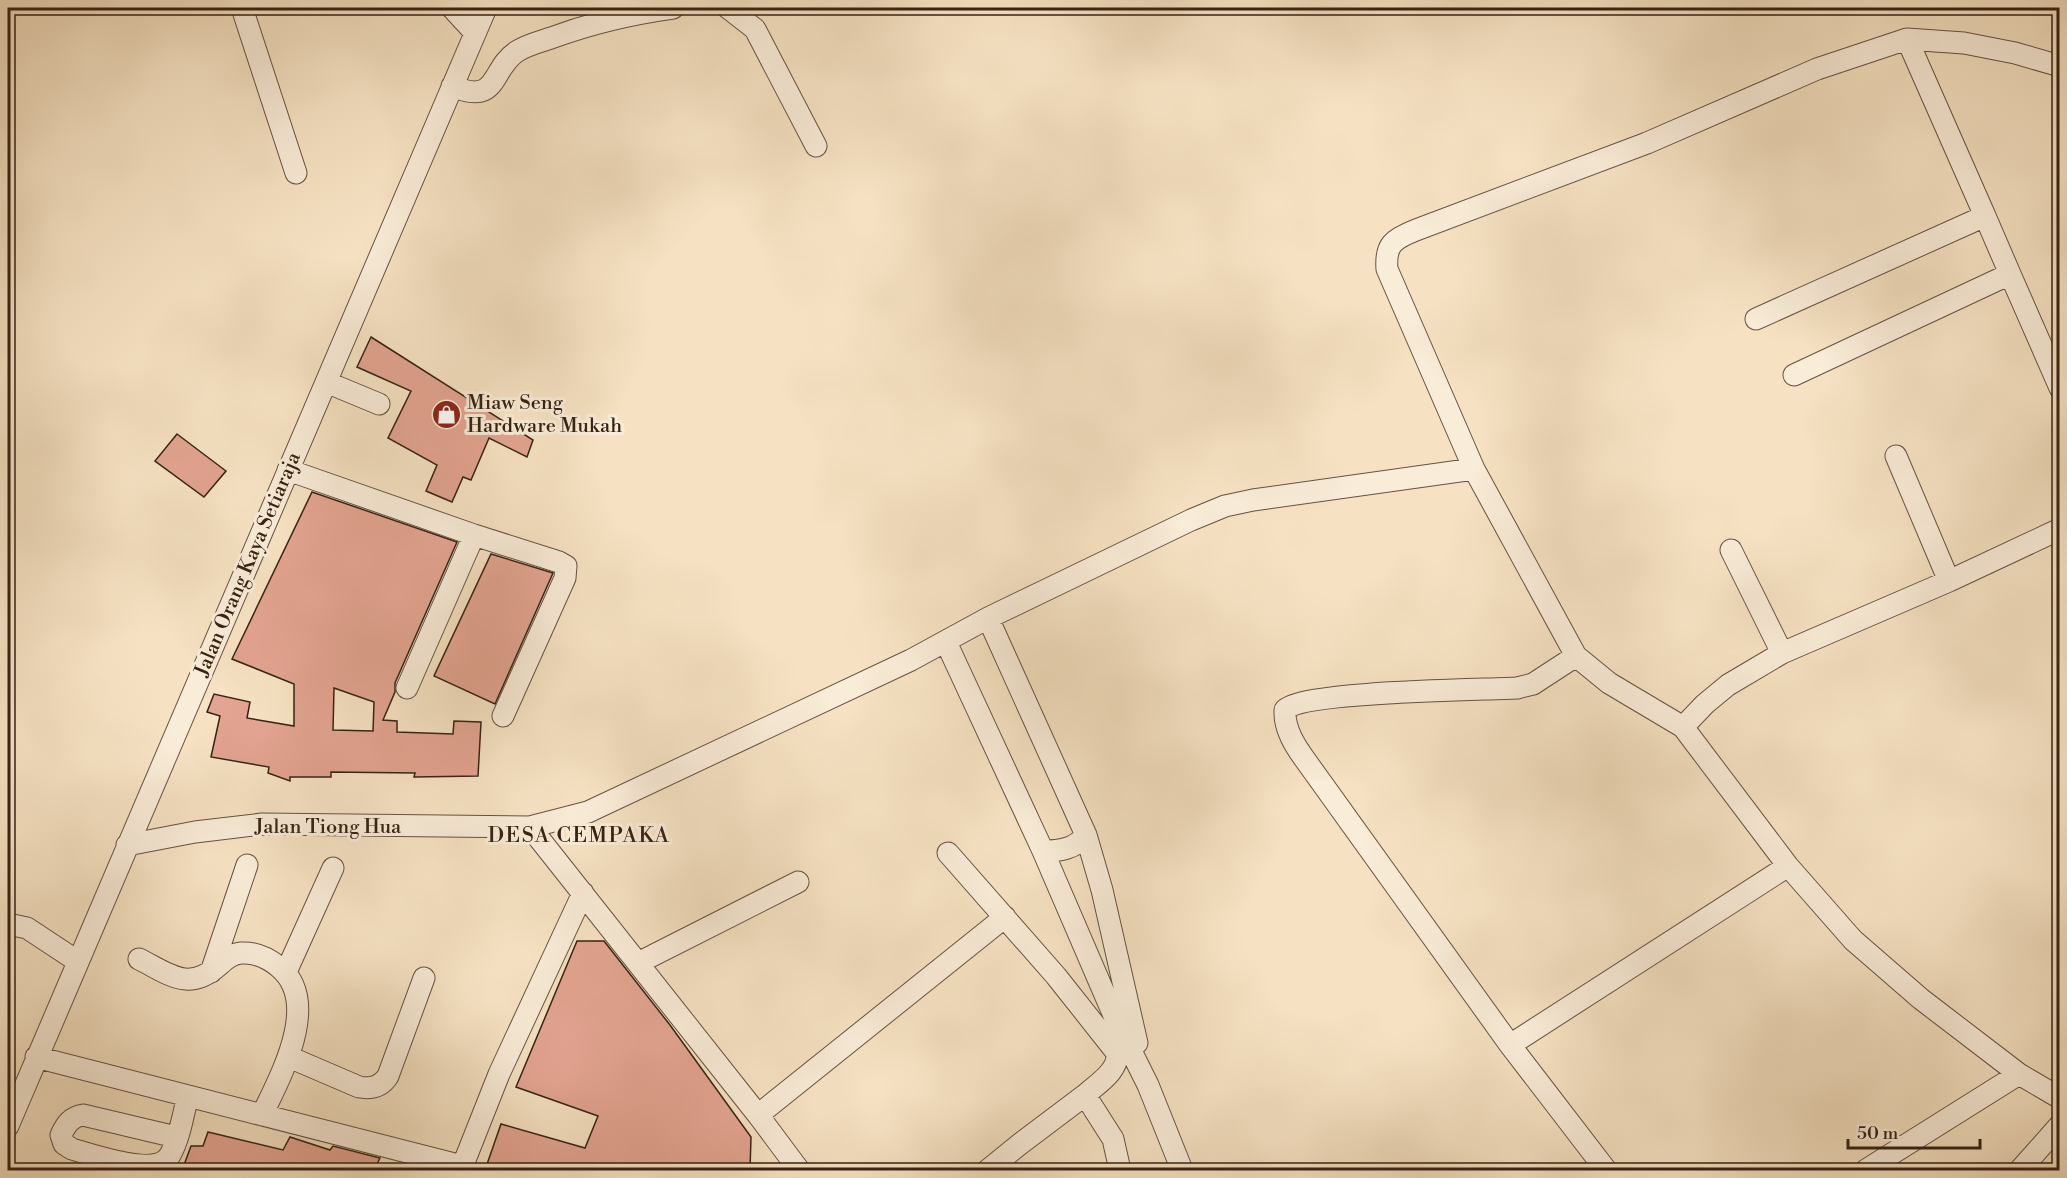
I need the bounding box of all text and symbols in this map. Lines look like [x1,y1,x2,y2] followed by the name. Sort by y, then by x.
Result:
[467,391,622,439] place label: Miaw Seng Hardware Mukah
[430,398,462,430] shop icon: Miaw Seng Hardware Mukah
[189,448,307,681] street label: Jalan Orang Kaya Setiaraja
[254,815,402,840] street label: Jalan Tiong Hua
[488,823,670,849] district label: DESA CEMPAKA
[1848,1112,1980,1150] scale bar
[1857,1122,1899,1145] text: 50 m

